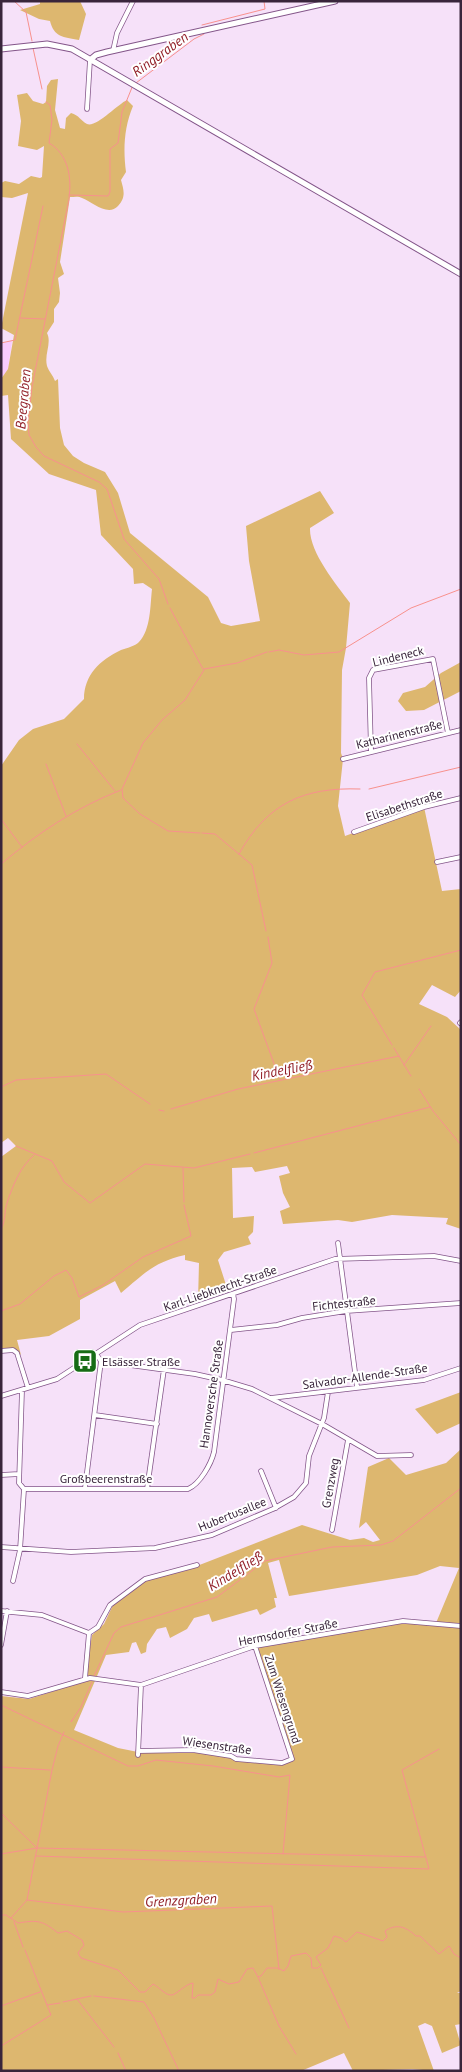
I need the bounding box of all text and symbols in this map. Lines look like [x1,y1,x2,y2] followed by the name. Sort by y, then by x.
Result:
[128,28,192,80] water label: Ringgraben
[11,368,35,430] water label: Beegraben
[371,642,425,670] street label: Lindeneck
[354,716,444,752] street label: Katharinenstraße
[364,786,444,824] street label: Elisabethstraße
[250,1055,314,1085] water label: Kindelfließ
[161,1262,279,1314] street label: Karl-Liebknecht-Straße
[312,1292,376,1314] street label: Fichtestraße
[196,1339,226,1449] street label: Hannoversche Straße
[72,1348,98,1374] bus stop icon: Elsässer Straße
[102,1354,180,1369] place label: Elsässer Straße
[302,1360,428,1392] street label: Salvador-Allende-Straße
[318,1457,342,1509] street label: Grenzweg
[60,1471,152,1486] street label: Großbeerenstraße
[196,1494,268,1534] street label: Hubertusallee
[204,1547,266,1595] water label: Kindelfließ
[237,1615,339,1649] street label: Hermsdorfer Straße
[262,1653,304,1745] street label: Zum Wiesengrund
[182,1733,252,1757] street label: Wiesenstraße
[145,1889,217,1911] water label: Grenzgraben

